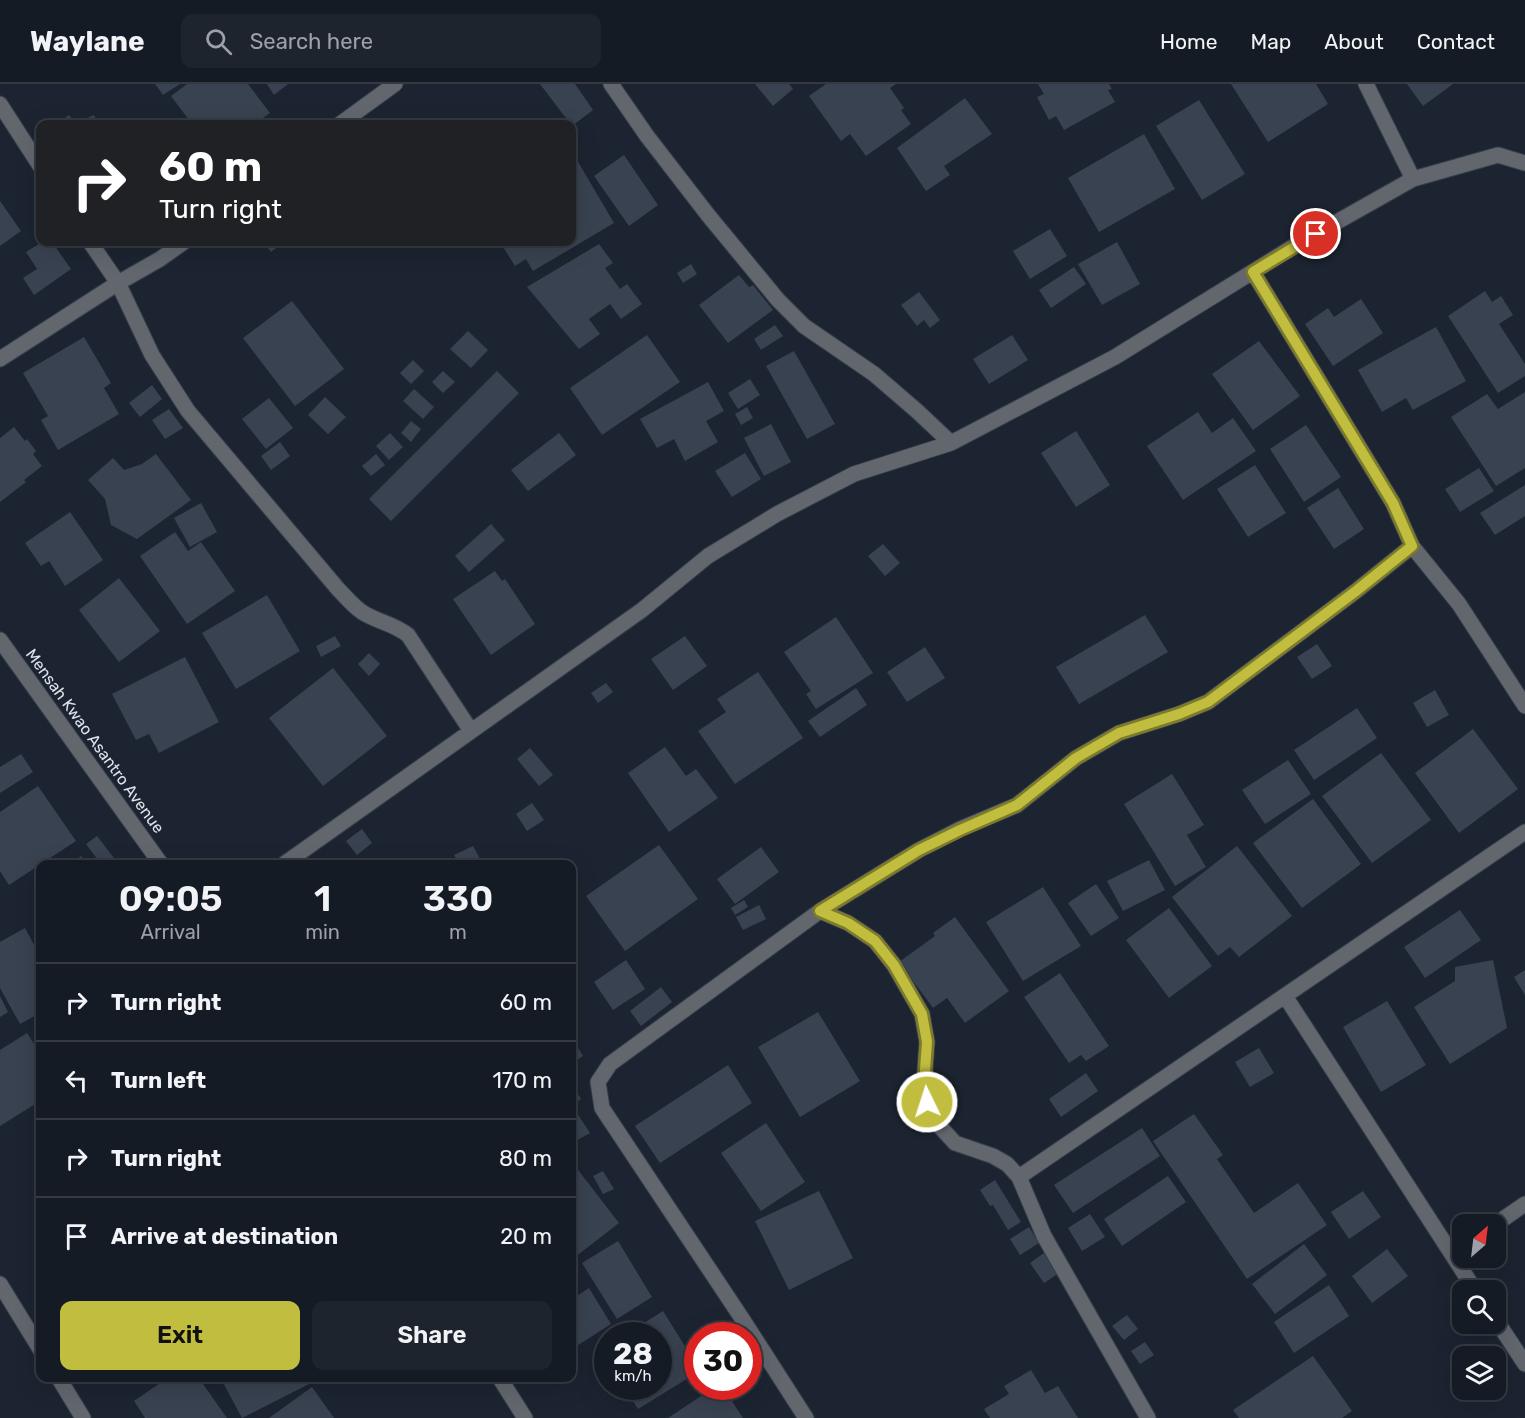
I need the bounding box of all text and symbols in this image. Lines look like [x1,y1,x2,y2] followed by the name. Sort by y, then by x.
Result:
[181,14,601,68] search box
[30,25,145,58] text: Waylane
[202,25,235,58] icon: search
[250,28,373,55] text: Search here
[1160,29,1217,54] text: Home
[1250,29,1291,54] text: Map
[1324,29,1384,54] text: About
[1417,29,1495,54] text: Contact
[159,142,262,192] text: 60 m
[60,144,138,222] icon: right
[159,193,282,225] text: Turn right
[1290,208,1341,259] pin
[1299,217,1332,250] icon: arrive
[22,645,168,837] street label: Mensah Kwao Asantro Avenue
[119,877,222,920] text: 09:05
[314,877,331,920] text: 1
[423,877,493,920] text: 330
[141,920,201,944] text: Arrival
[305,920,340,944] text: min
[449,920,467,944] text: m
[60,986,93,1019] icon: right
[111,989,221,1016] text: Turn right
[500,989,552,1016] text: 60 m
[60,1064,93,1097] icon: left
[111,1067,206,1094] text: Turn left
[492,1067,552,1094] text: 170 m
[895,1070,959,1134] position arrow
[60,1142,93,1175] icon: right
[111,1145,221,1172] text: Turn right
[499,1145,552,1172] text: 80 m
[1452,1214,1506,1268] north arrow
[1452,1214,1506,1400] map controls
[60,1220,93,1253] icon: arrive
[111,1223,338,1250] text: Arrive at destination
[500,1223,552,1250] text: 20 m
[1452,1280,1506,1334] button: search
[60,1301,300,1370] button: Exit
[312,1301,552,1370] button: Share
[684,1322,762,1400] speed limit sign: 30
[613,1336,653,1372] text: 28
[1452,1346,1506,1400] button: layers
[614,1367,652,1385] text: km/h

